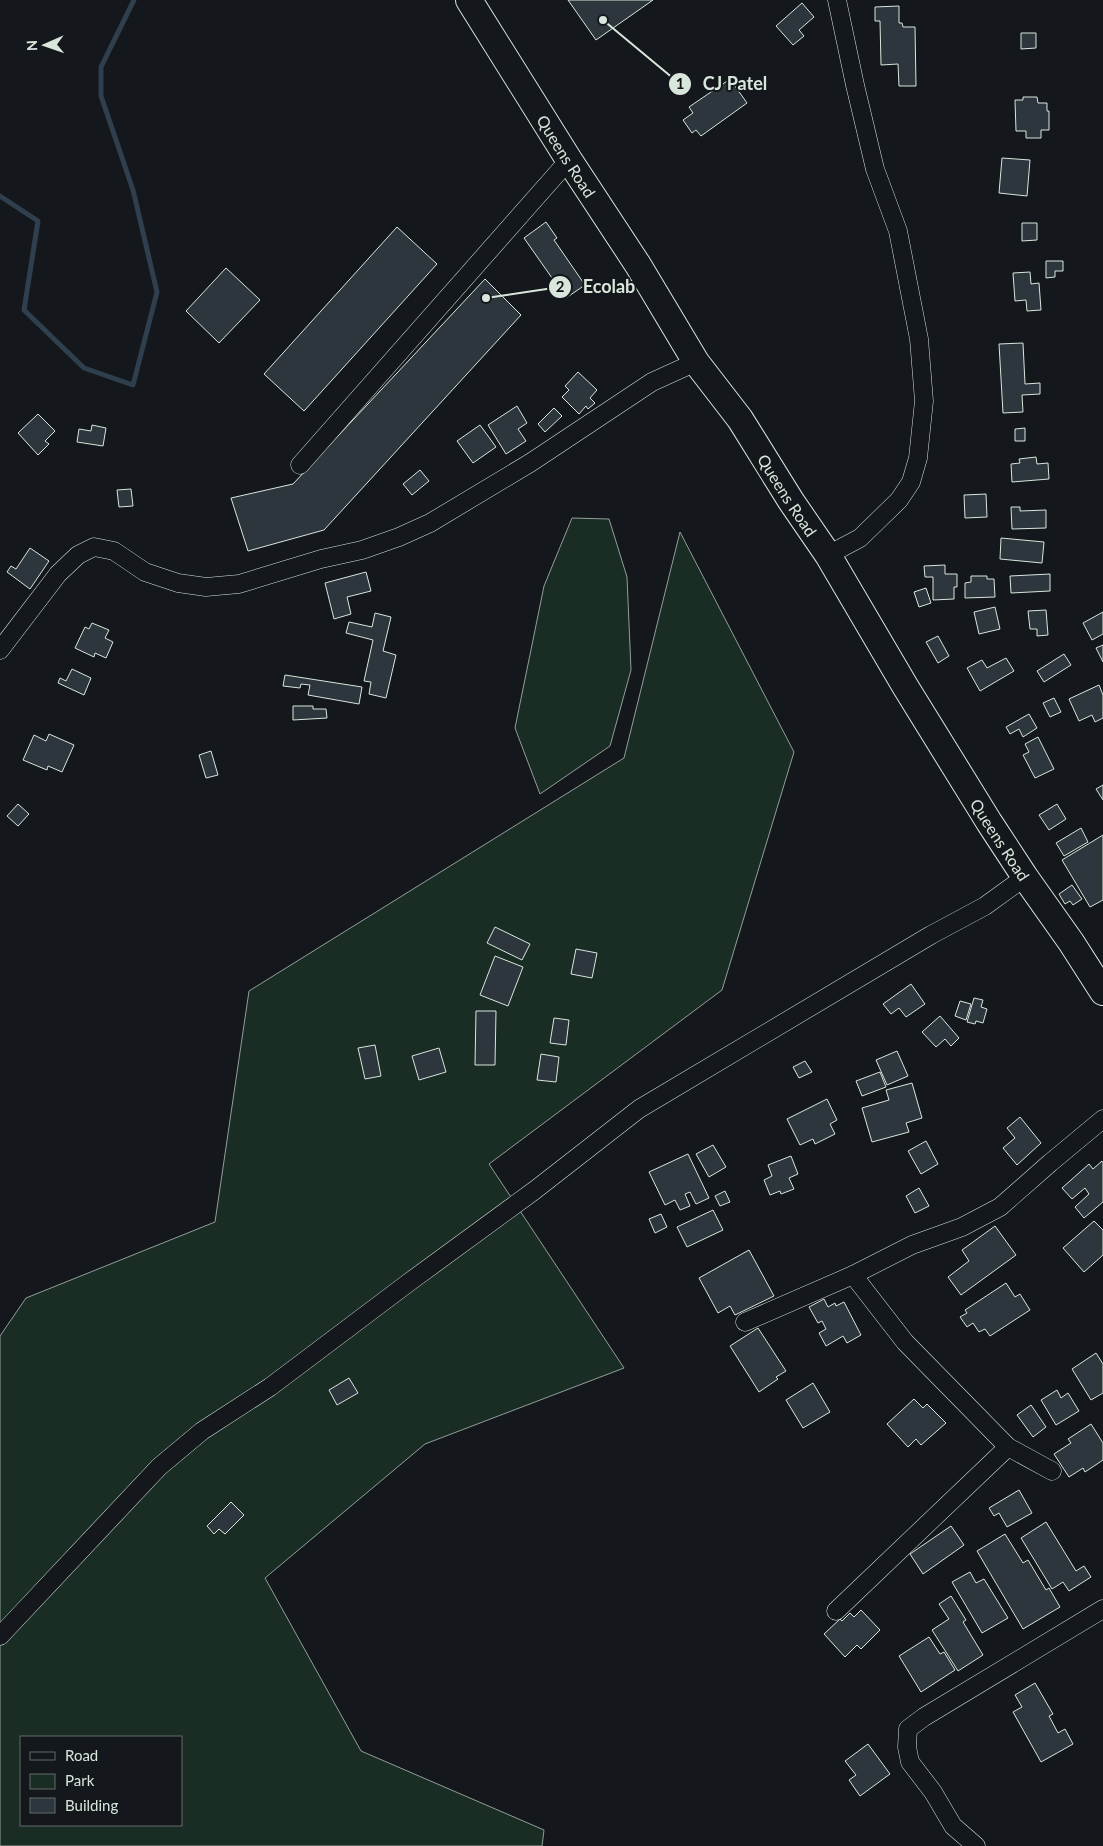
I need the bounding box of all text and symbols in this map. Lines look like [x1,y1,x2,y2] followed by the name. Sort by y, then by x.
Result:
[20,20,70,70] north arrow
[23,40,40,51] text: N
[667,67,777,100] callout: CJ Patel
[703,72,767,94] text: CJ Patel
[676,74,684,92] text: 1
[534,111,600,201] street label: Queens Road
[547,270,645,303] callout: Ecolab
[583,275,635,297] text: Ecolab
[556,277,565,295] text: 2
[754,450,822,539] street label: Queens Road
[967,795,1034,884] street label: Queens Road
[20,1736,182,1826] legend
[65,1746,98,1764] text: Road
[65,1771,95,1789] text: Park
[65,1796,118,1814] text: Building

